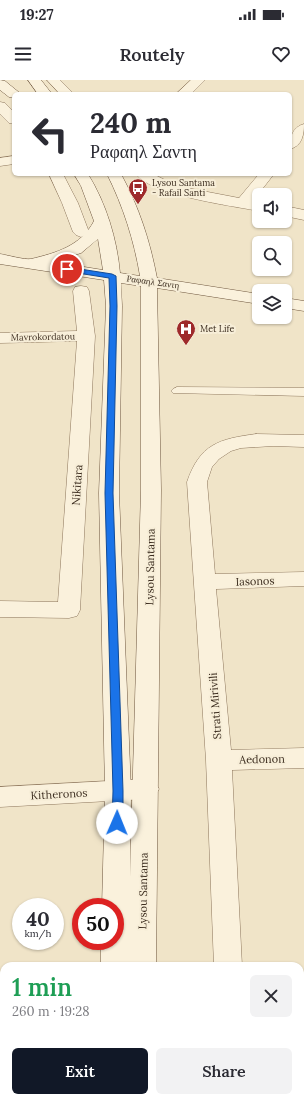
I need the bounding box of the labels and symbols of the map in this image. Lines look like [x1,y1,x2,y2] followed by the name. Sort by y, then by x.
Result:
[127,177,149,205] bus stop icon: Lysou Santama - Rafail Santi
[152,177,215,198] place label: Lysou Santama - Rafail Santi
[50,252,84,286] pin
[126,272,181,291] street label: Ραφαηλ Σαντη
[175,318,197,346] hospital icon: Met Life
[200,323,235,334] place label: Met Life
[11,330,76,343] street label: Mavrokordatou
[69,464,85,506] street label: Nikitara
[142,528,158,606] street label: Lysou Santama
[235,573,275,589] street label: Iasonos
[206,672,224,740] street label: Strati Mirivili
[238,752,285,766] street label: Aedonon
[30,786,88,802] street label: Kitheronos
[96,802,138,844] position arrow
[135,852,151,930] street label: Lysou Santama
[72,898,124,950] speed limit sign: 50

